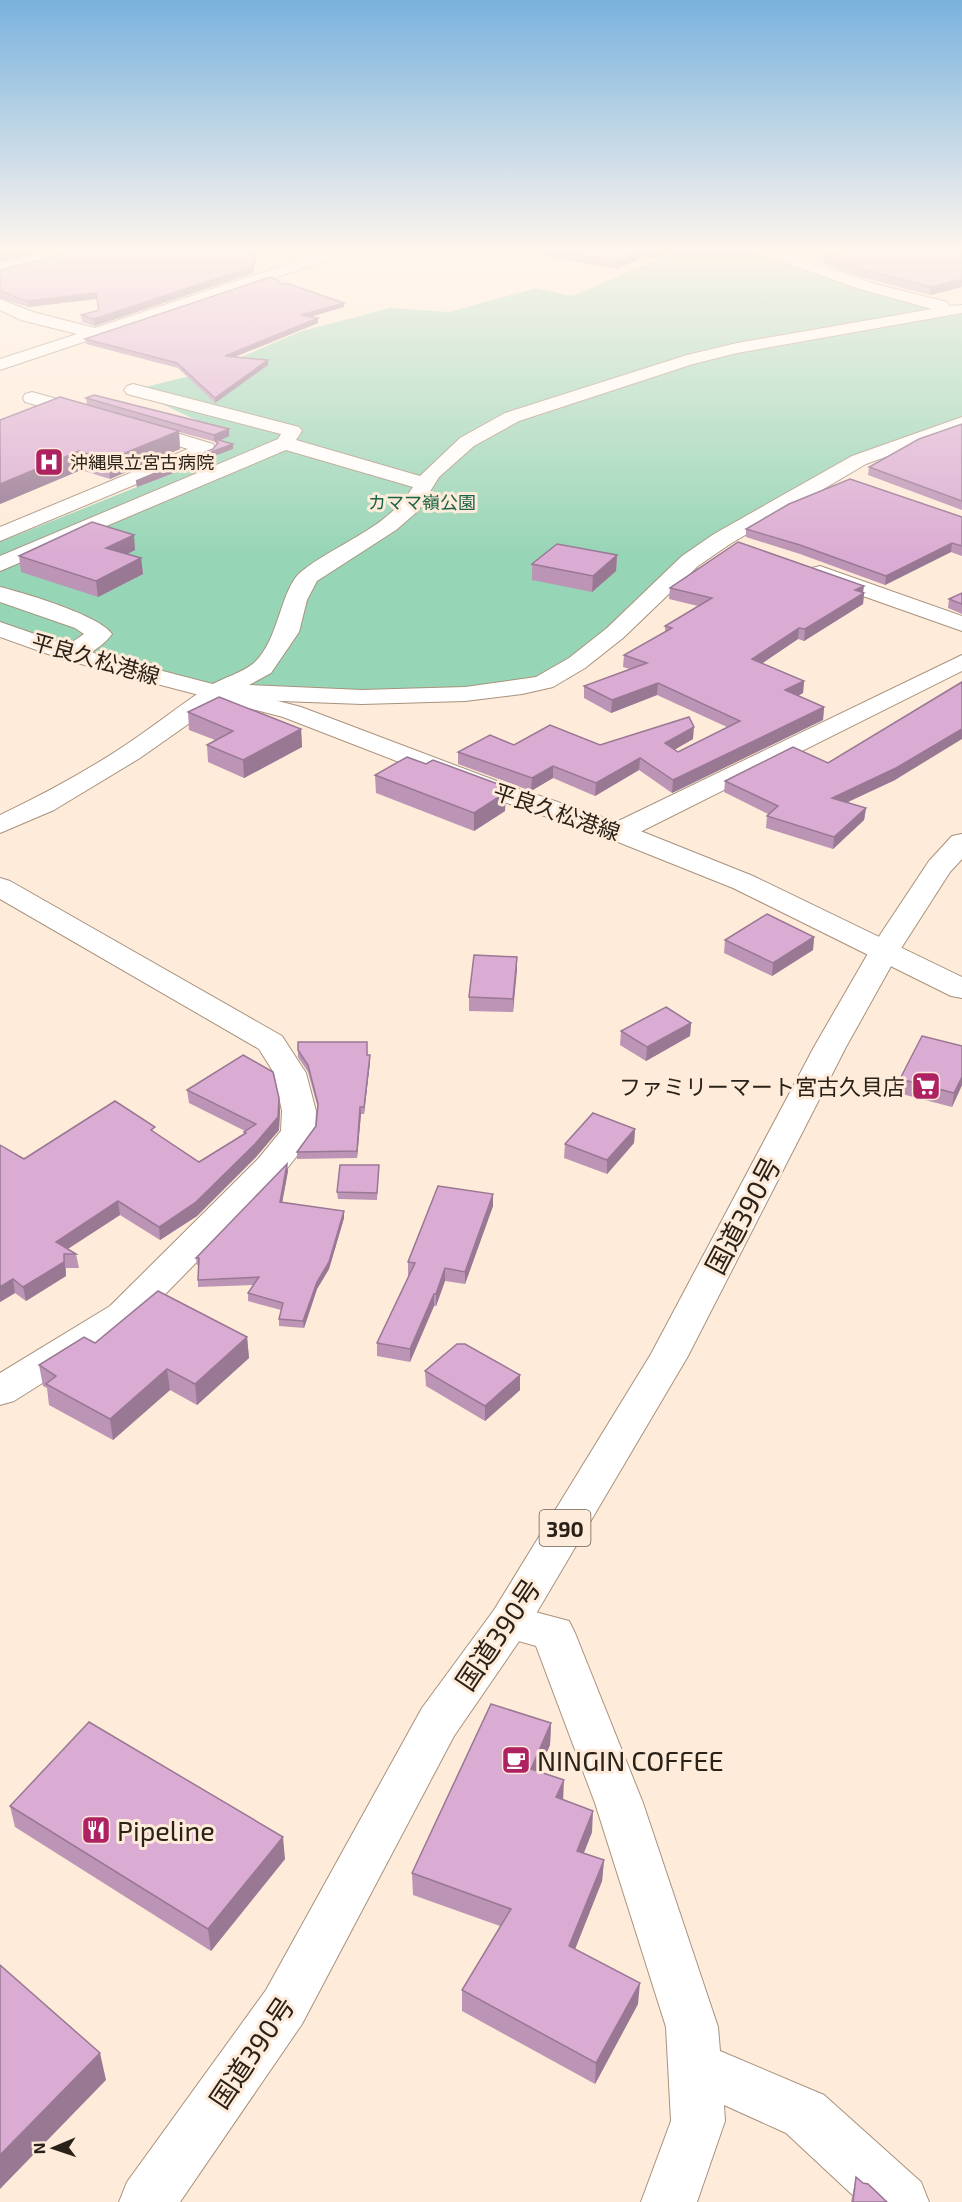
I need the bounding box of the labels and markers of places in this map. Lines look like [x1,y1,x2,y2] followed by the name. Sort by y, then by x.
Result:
[33,446,65,478] hospital icon: 沖縄県立宮古病院
[70,451,214,473] place label: 沖縄県立宮古病院
[910,1070,942,1102] supermarket icon: ファミリーマート宮古久貝店
[619,1073,905,1099] place label: ファミリーマート宮古久貝店
[500,1744,532,1776] cafe icon: NINGIN COFFEE
[537,1744,724,1776] place label: NINGIN COFFEE
[80,1814,112,1846] restaurant icon: Pipeline
[117,1814,215,1847] place label: Pipeline

